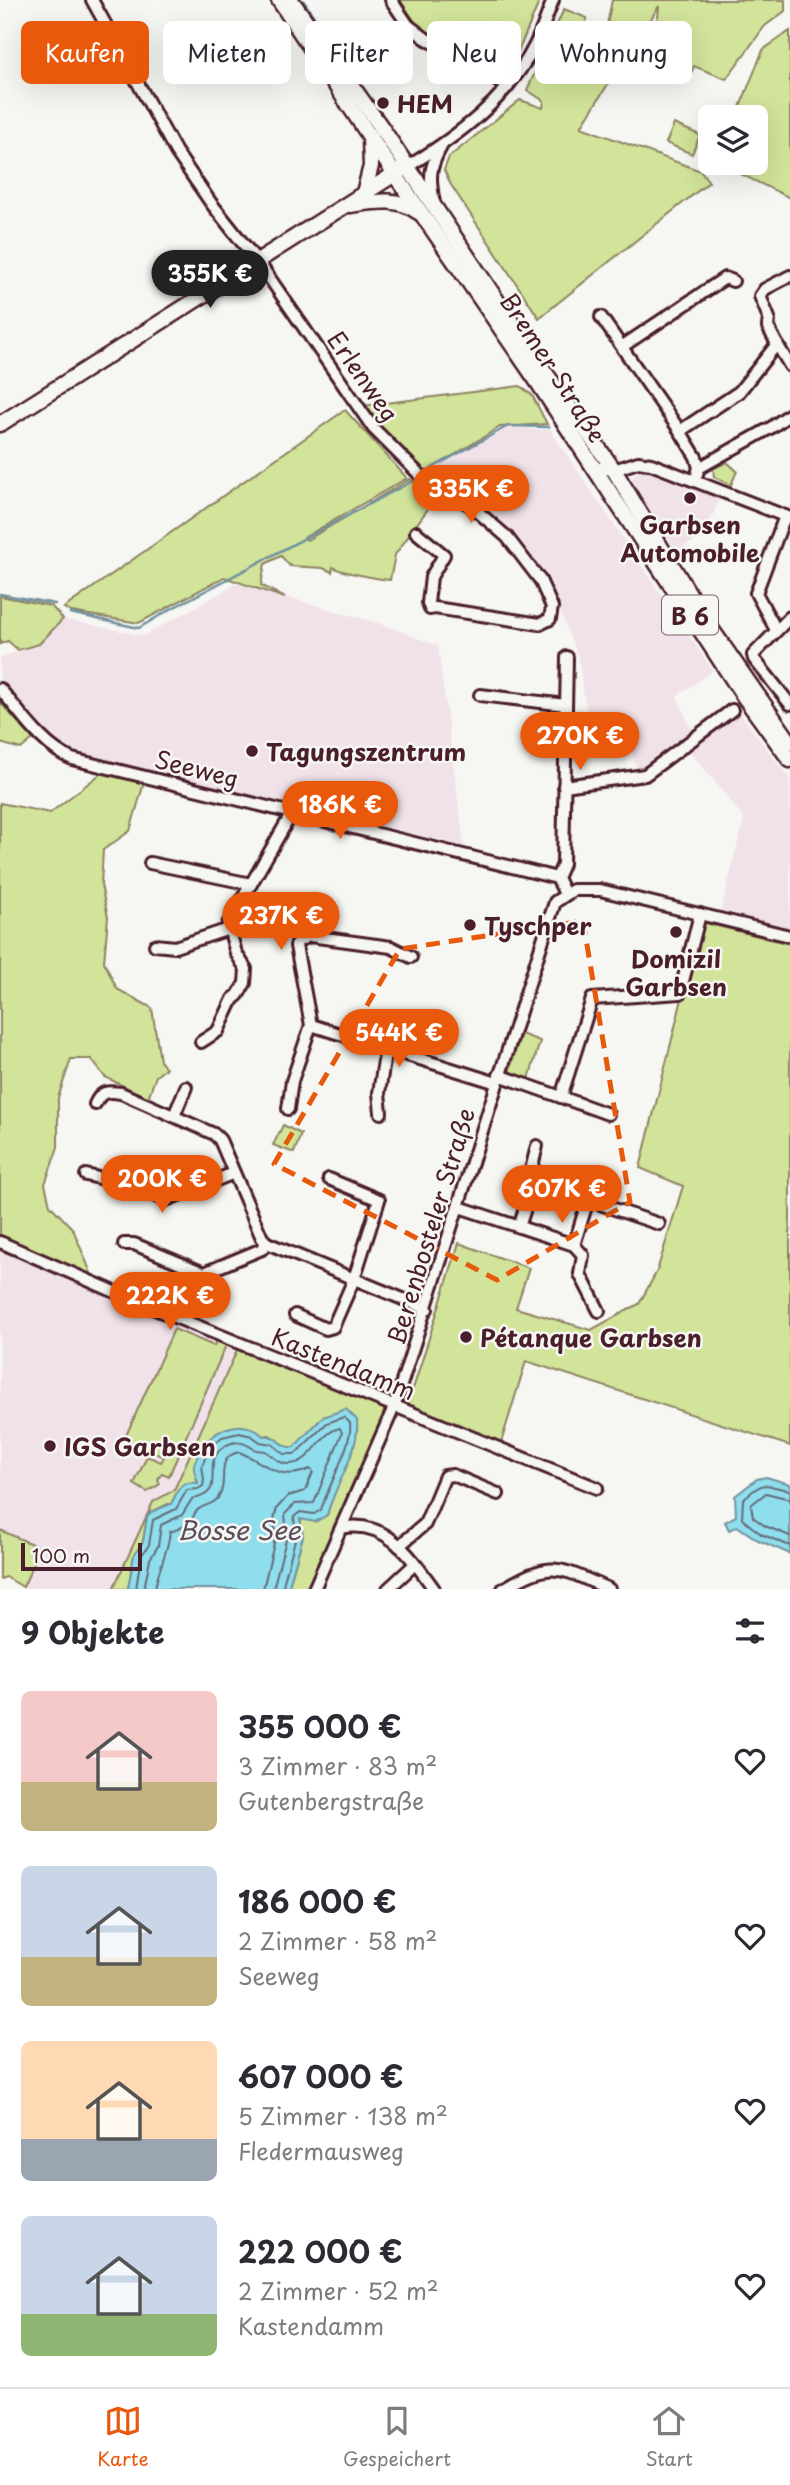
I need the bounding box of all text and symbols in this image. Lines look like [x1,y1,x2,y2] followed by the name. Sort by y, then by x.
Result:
[21,21,149,84] chip: Kaufen
[163,21,291,84] chip: Mieten
[305,21,413,84] chip: Filter
[427,21,521,84] chip: Neu
[535,21,692,84] chip: Wohnung
[397,85,453,121] place label: HEM
[375,95,391,111] marker: HEM
[698,105,768,175] map controls
[698,105,768,175] button: layers
[153,250,267,310] pin: 355K €
[168,255,252,290] text: 355K €
[492,285,616,449] street label: Bremer Straße
[320,323,408,429] street label: Erlenweg
[414,466,528,525] pin: 335K €
[428,470,514,505] text: 335K €
[682,490,698,506] marker: Garbsen Automobile
[620,506,760,570] place label: Garbsen Automobile
[662,596,718,635] road number: B 6
[523,712,637,772] pin: 270K €
[536,717,624,752] text: 270K €
[266,733,466,769] place label: Tagungszentrum
[151,740,243,796] street label: Seeweg
[244,743,260,759] marker: Tagungszentrum
[283,782,397,841] pin: 186K €
[298,786,382,821] text: 186K €
[224,892,338,952] pin: 237K €
[238,897,324,932] text: 237K €
[484,907,592,943] place label: Tyschper
[462,917,478,933] marker: Tyschper
[668,924,684,940] marker: Domizil Garbsen
[625,940,727,1004] place label: Domizil Garbsen
[342,1010,456,1069] pin: 544K €
[355,1014,443,1049] text: 544K €
[377,1103,483,1349] street label: Berenbosteler Straße
[105,1156,219,1215] pin: 200K €
[117,1160,207,1195] text: 200K €
[505,1166,619,1225] pin: 607K €
[518,1170,606,1205] text: 607K €
[113,1272,227,1332] pin: 222K €
[126,1277,214,1312] text: 222K €
[267,1318,421,1408] street label: Kastendamm
[480,1319,702,1355] place label: Pétanque Garbsen
[458,1329,474,1345] marker: Pétanque Garbsen
[64,1428,216,1464] place label: IGS Garbsen
[42,1438,58,1454] marker: IGS Garbsen
[177,1510,302,1549] water label: Bosse See
[21,1540,142,1572] scale bar
[32,1541,90,1569] text: 100 m
[21,1609,165,1654] text: 9 Objekte
[731,1612,769,1650] icon: filters
[238,1703,401,1748] text: 355 000 €
[77,1719,161,1803] icon: home
[731,1742,769,1780] icon: heart
[238,1748,437,1783] text: 3 Zimmer · 83 m²
[238,1783,424,1818] text: Gutenbergstraße
[238,1878,396,1923] text: 186 000 €
[77,1894,161,1978] icon: home
[731,1917,769,1955] icon: heart
[238,1923,437,1958] text: 2 Zimmer · 58 m²
[238,1958,320,1993] text: Seeweg
[238,2053,404,2098] text: 607 000 €
[77,2069,161,2153] icon: home
[731,2092,769,2130] icon: heart
[238,2098,448,2133] text: 5 Zimmer · 138 m²
[238,2133,404,2168] text: Fledermausweg
[238,2228,403,2273] text: 222 000 €
[77,2244,161,2328] icon: home
[731,2267,769,2305] icon: heart
[238,2273,439,2308] text: 2 Zimmer · 52 m²
[238,2308,384,2343] text: Kastendamm
[97,2402,149,2472] tab: Karte
[343,2402,451,2472] tab: Gespeichert
[645,2402,693,2472] tab: Start

